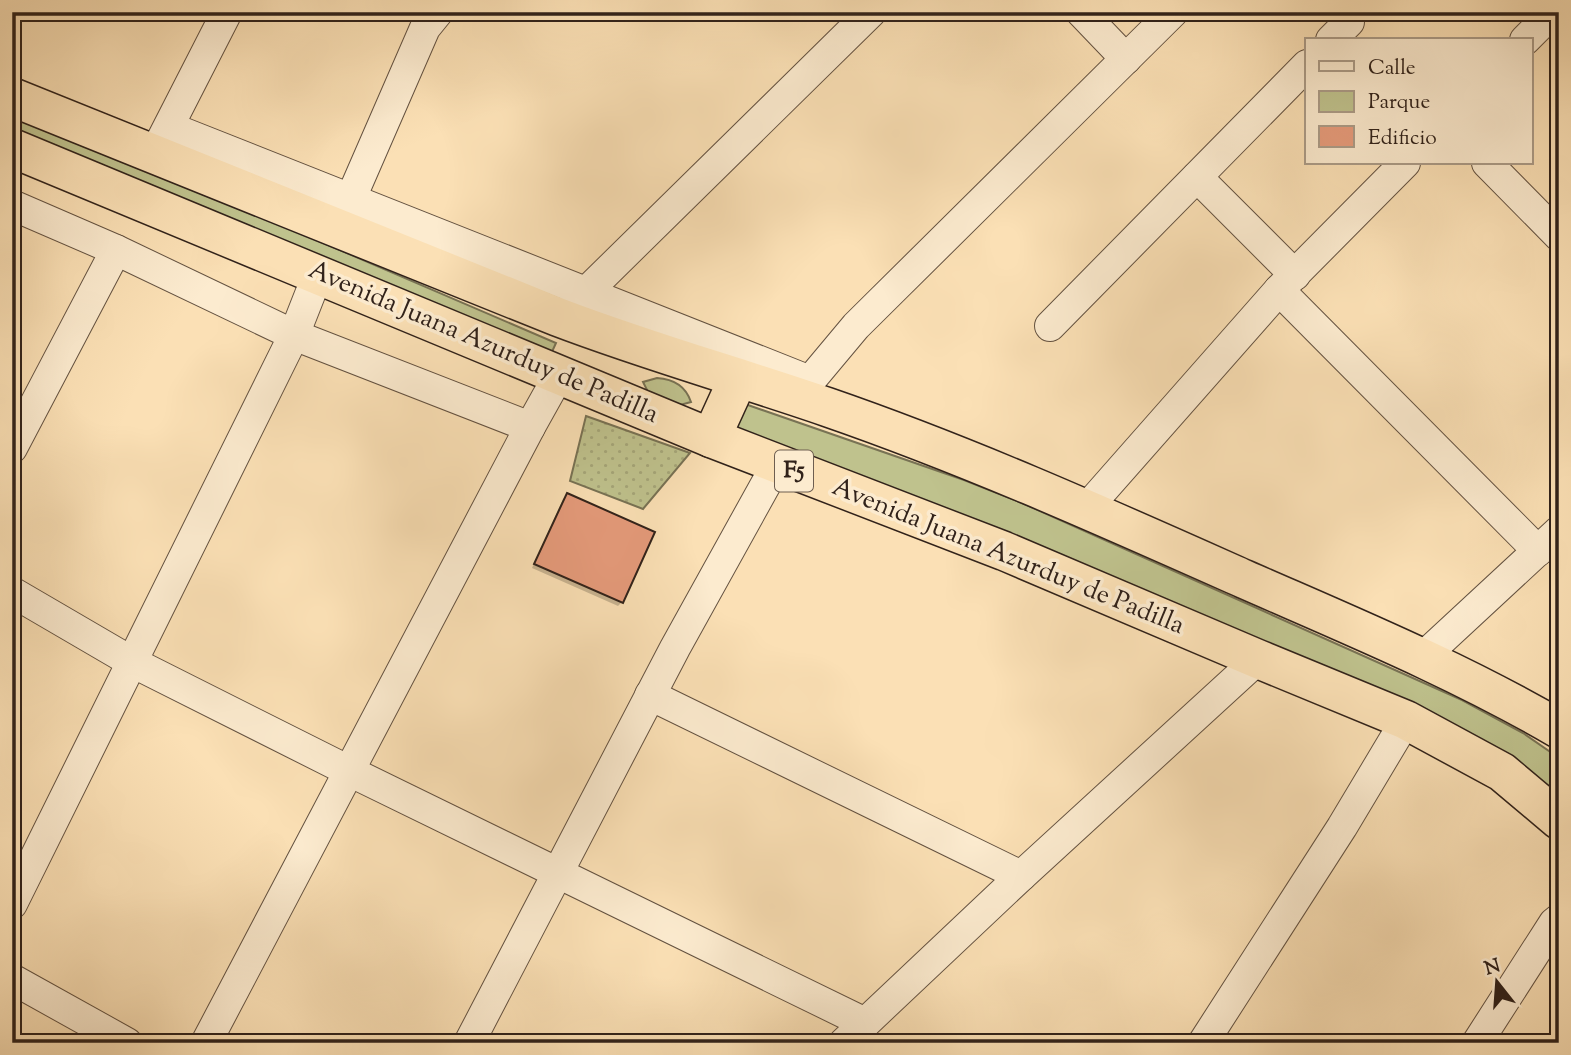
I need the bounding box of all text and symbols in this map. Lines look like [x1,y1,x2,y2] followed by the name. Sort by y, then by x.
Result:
[1305,38,1532,164] legend
[1368,54,1416,84] text: Calle
[1368,88,1430,118] text: Parque
[1368,124,1437,154] text: Edificio
[302,252,664,434] street label: Avenida Juana Azurduy de Padilla
[775,450,813,492] road number: F5
[826,469,1190,645] street label: Avenida Juana Azurduy de Padilla
[1462,946,1532,1016] north arrow
[1482,953,1504,983] text: N

